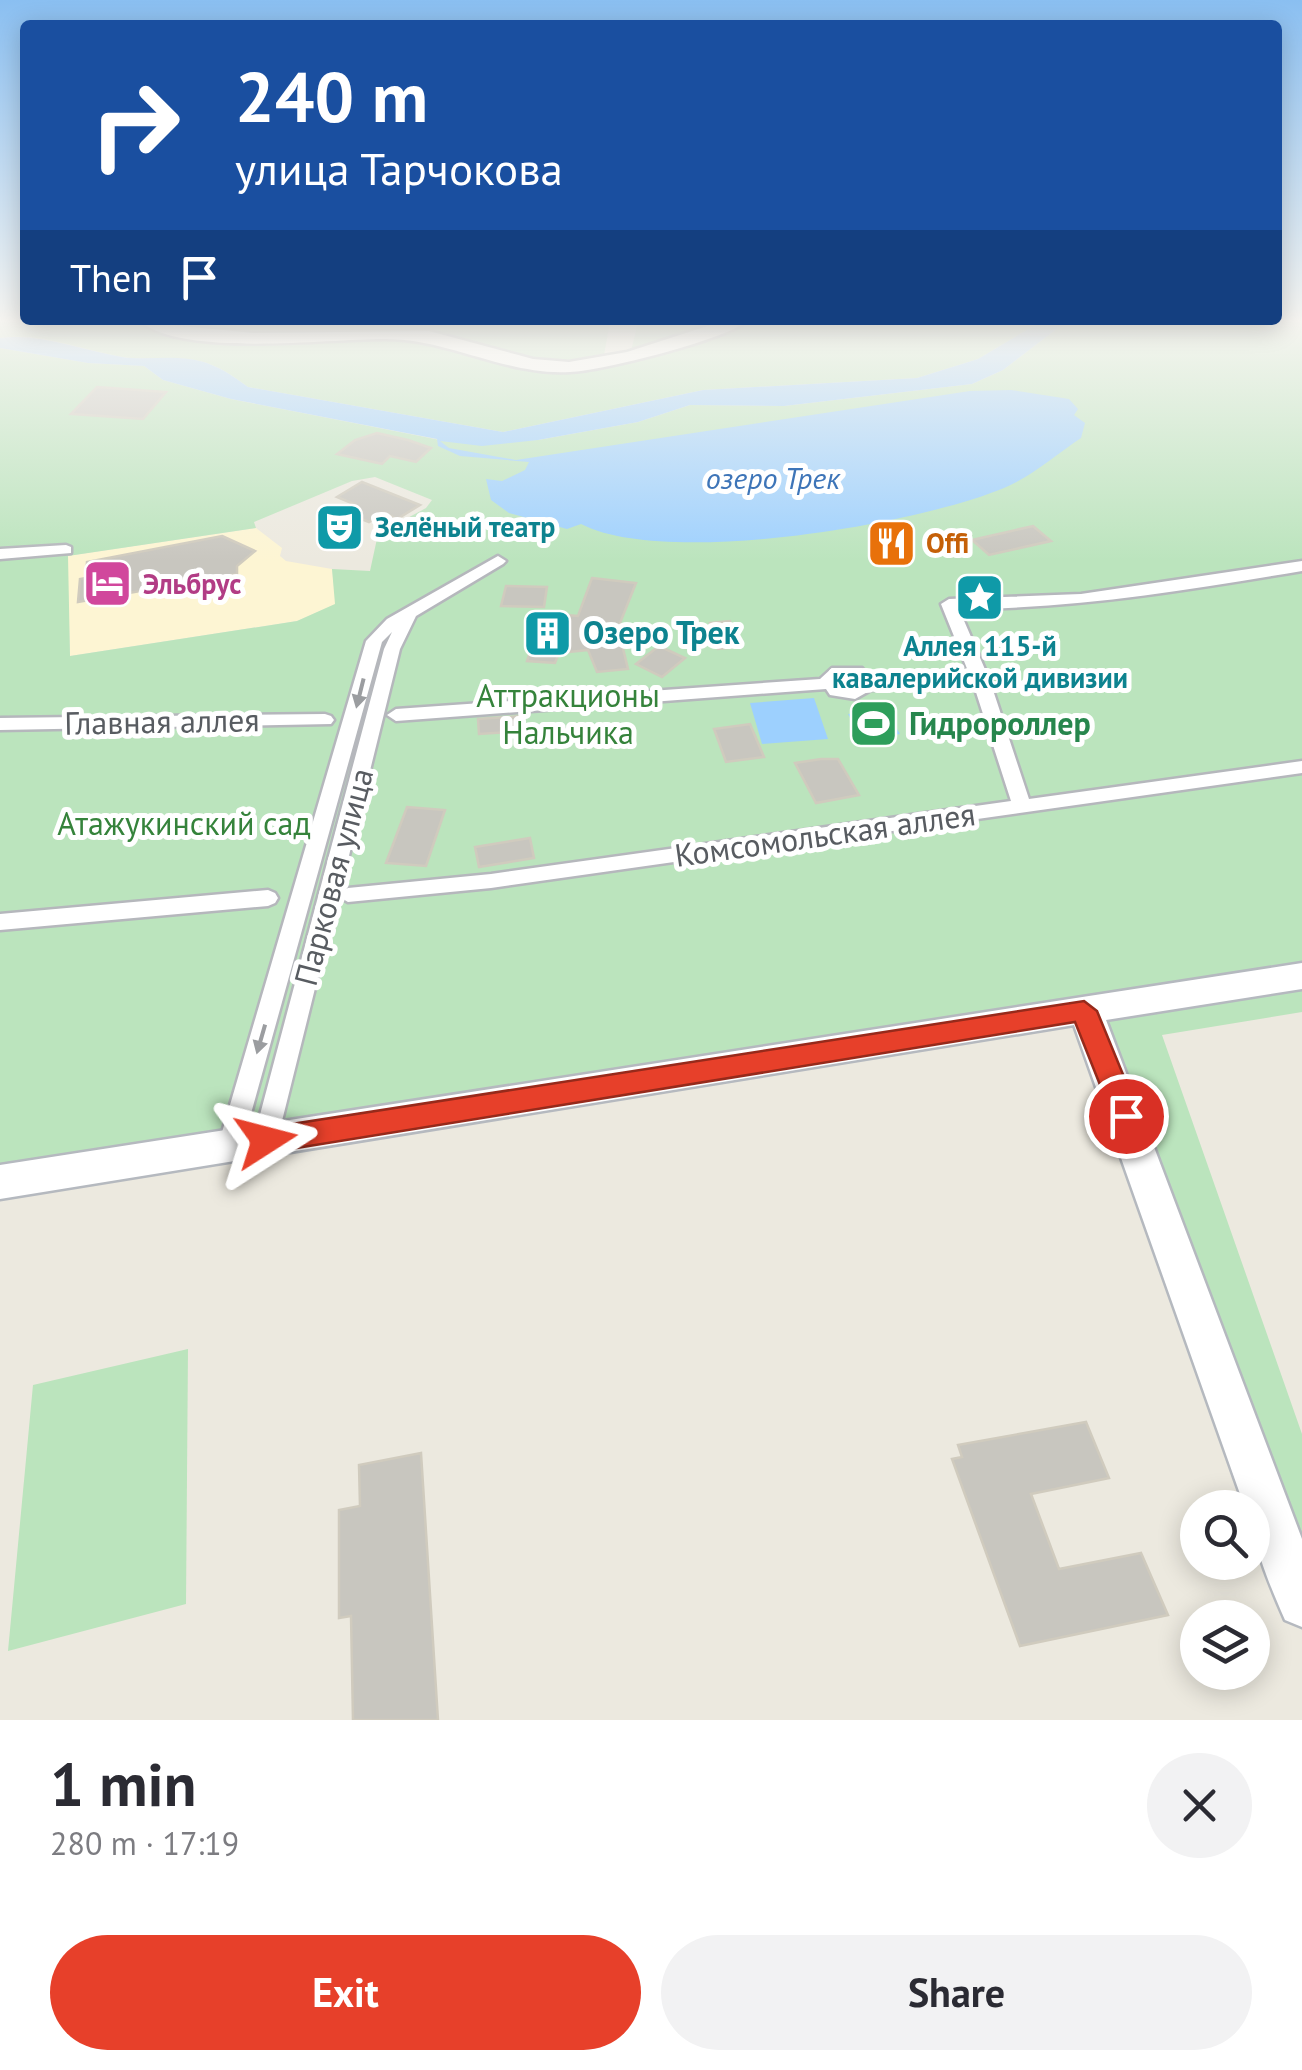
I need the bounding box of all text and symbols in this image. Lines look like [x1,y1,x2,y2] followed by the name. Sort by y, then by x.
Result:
[235,51,428,141] text: 240 m
[70,60,200,190] icon: right
[235,139,563,197] text: улица Тарчокова
[172,250,227,305] icon: arrive
[70,253,152,302] text: Then
[706,458,841,497] water label: озеро Трек
[314,501,366,553] theatre icon: Зелёный театр
[375,508,555,545] place label: Зелёный театр
[865,517,917,569] restaurant icon: Offi
[926,524,969,561] place label: Offi
[82,558,134,610] hotel icon: Эльбрус
[143,565,241,602] place label: Эльбрус
[954,572,1006,624] place icon: Аллея 115-й кавалерийской дивизии
[522,607,574,659] building icon: Озеро Трек
[583,611,740,653] place label: Озеро Трек
[832,627,1128,696] place label: Аллея 115-й кавалерийской дивизии
[476,674,660,753] park label: Аттракционы Нальчика
[352,678,367,709] one-way arrow
[64,698,260,744] street label: Главная аллея
[848,698,900,750] sports icon: Гидророллер
[909,702,1091,744] place label: Гидророллер
[284,763,382,990] street label: Парковая улица
[672,792,978,876] street label: Комсомольская аллея
[57,802,311,844] park label: Атажукинский сад
[253,1025,268,1055] one-way arrow
[1084,1074,1169,1159] pin
[214,1088,318,1192] position arrow
[1099,1089,1154,1144] icon: arrive
[1180,1490,1270,1690] map controls
[1180,1490,1270,1580] button: search
[1180,1600,1270,1690] button: layers
[50,1745,196,1823] text: 1 min
[1147,1753,1252,1858] button: close
[50,1822,239,1864] text: 280 m · 17:19
[50,1935,641,2050] button: Exit
[661,1935,1252,2050] button: Share

